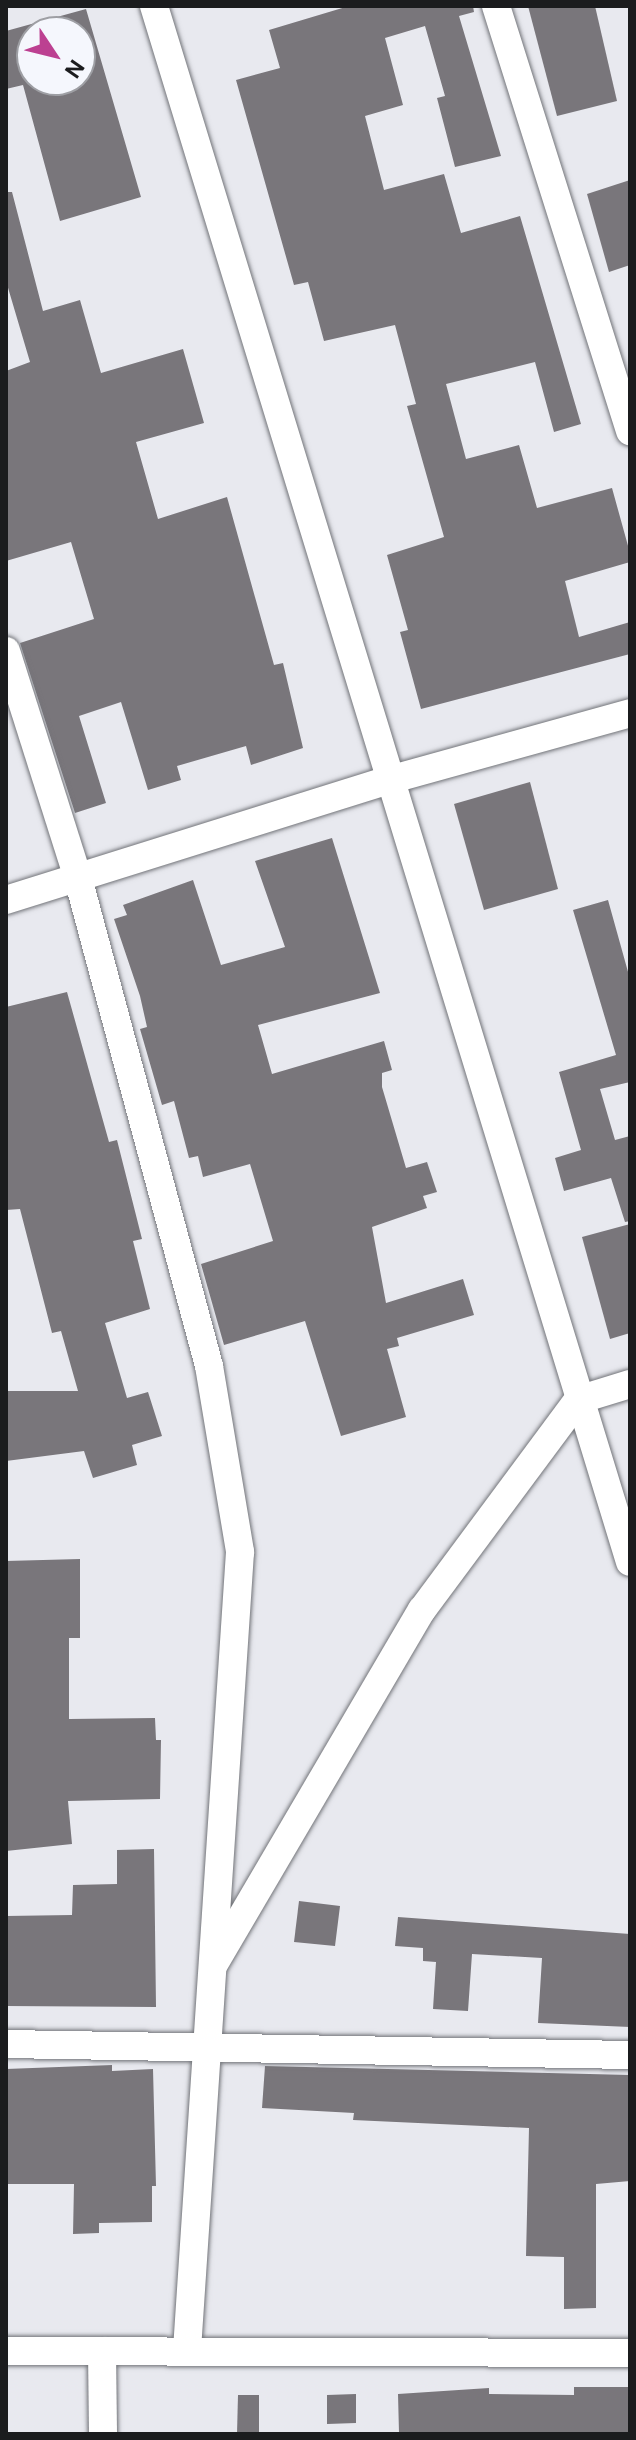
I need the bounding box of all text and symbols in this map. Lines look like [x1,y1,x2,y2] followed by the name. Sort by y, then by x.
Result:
[16,16,96,96] north arrow
[58,54,91,84] text: N

